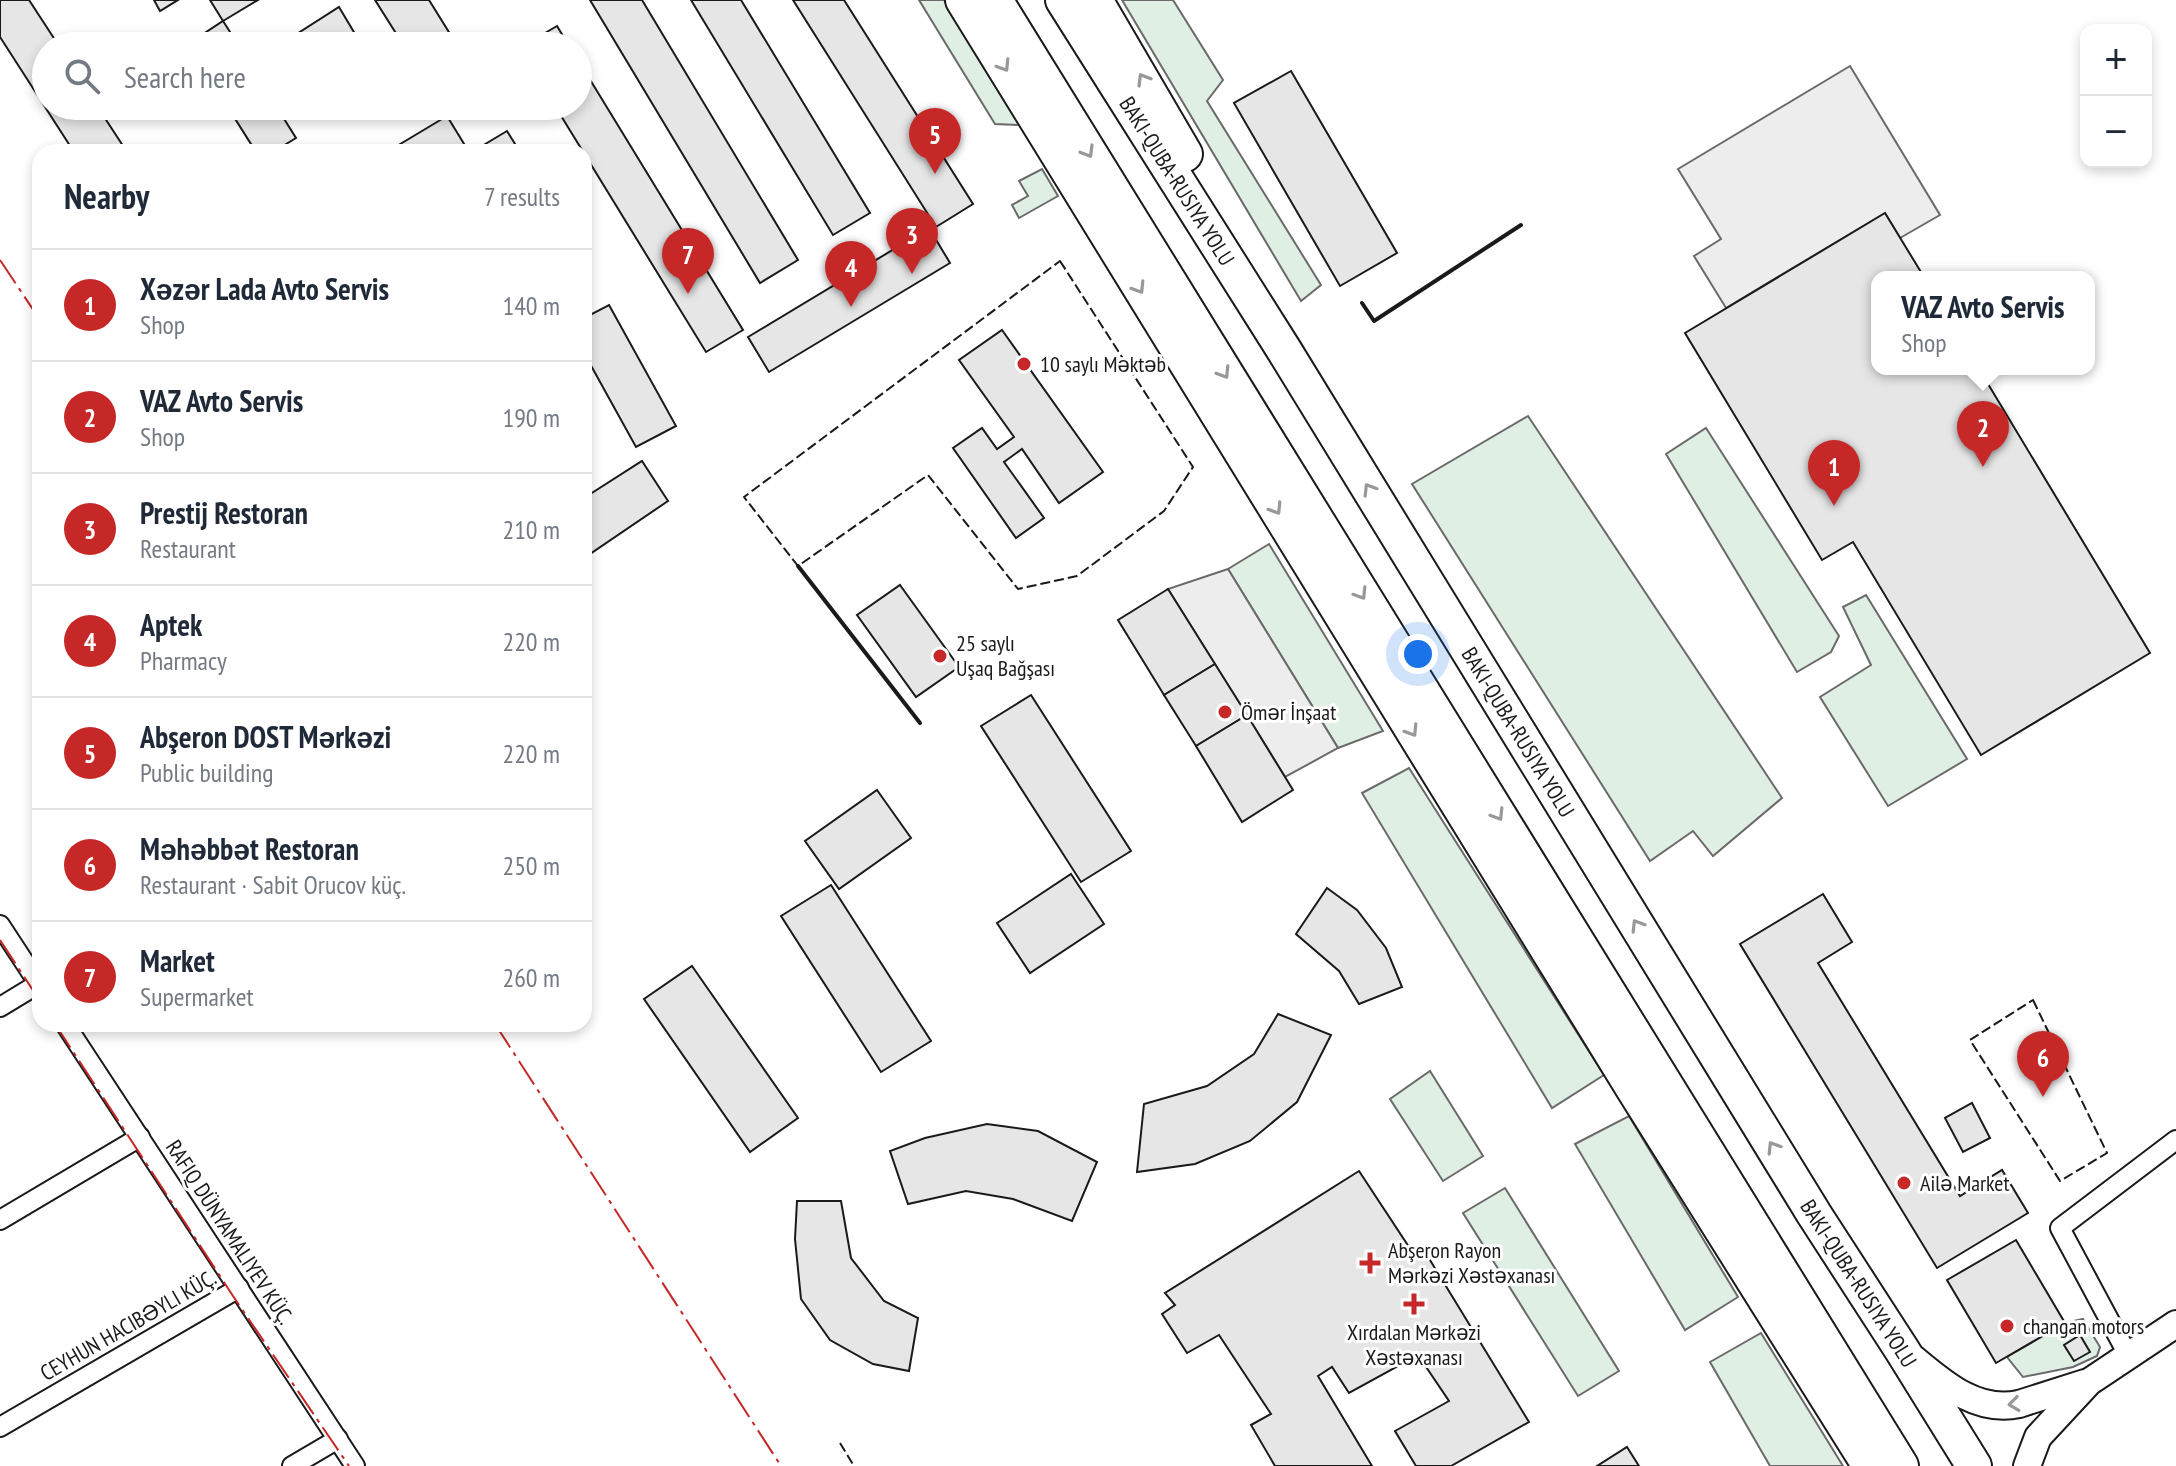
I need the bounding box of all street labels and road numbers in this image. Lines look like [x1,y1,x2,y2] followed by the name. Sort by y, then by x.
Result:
[1114,91,1241,271] street label: BAKI-QUBA-RUSIYA YOLU
[1456,642,1581,822] street label: BAKI-QUBA-RUSIYA YOLU
[160,1135,300,1329] street label: RAFIQ DÜNYAMALIYEV KÜÇ.
[1794,1194,1923,1372] street label: BAKI-QUBA-RUSIYA YOLU
[35,1263,221,1387] street label: CEYHUN HACIBƏYLI KÜÇ.

